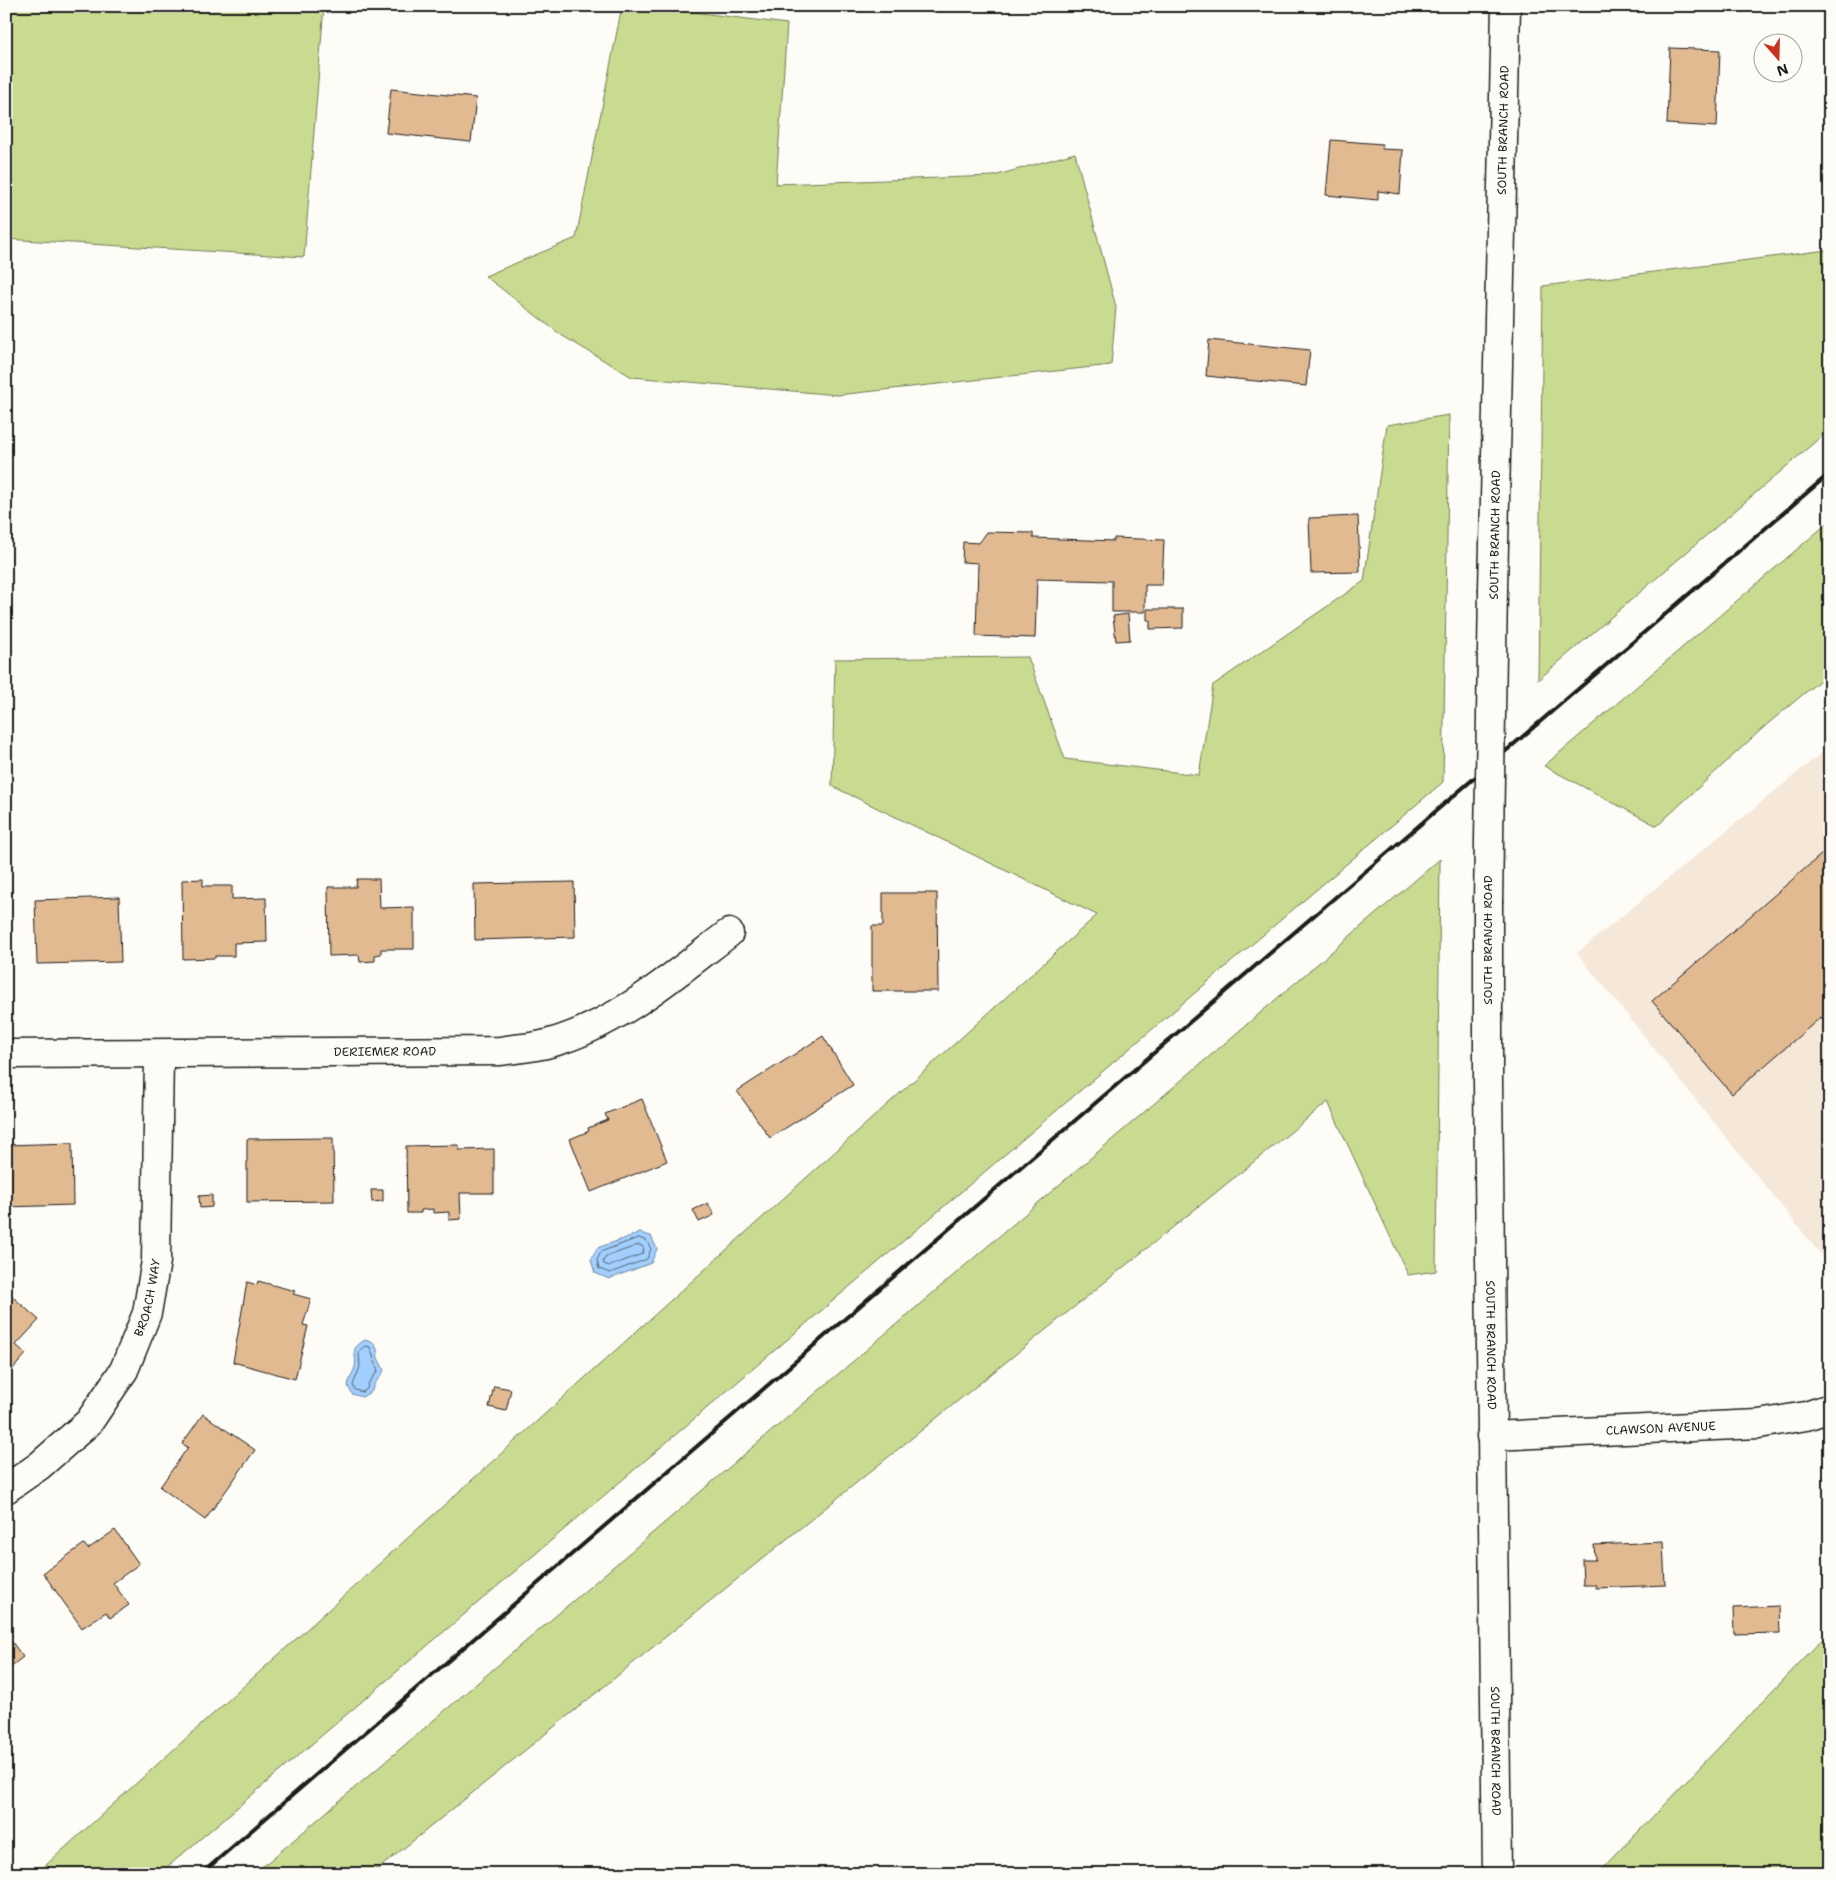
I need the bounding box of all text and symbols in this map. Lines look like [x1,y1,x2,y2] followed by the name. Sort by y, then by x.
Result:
[1754,32,1804,82] north arrow
[1774,60,1791,81] text: N
[1494,65,1513,195] street label: SOUTH BRANCH ROAD
[1486,470,1504,600] street label: SOUTH BRANCH ROAD
[1480,875,1496,1005] street label: SOUTH BRANCH ROAD
[334,1043,436,1060] street label: DERIEMER ROAD
[130,1257,164,1339] street label: BROACH WAY
[1482,1280,1500,1410] street label: SOUTH BRANCH ROAD
[1606,1418,1716,1439] street label: CLAWSON AVENUE
[1487,1686,1504,1816] street label: SOUTH BRANCH ROAD

